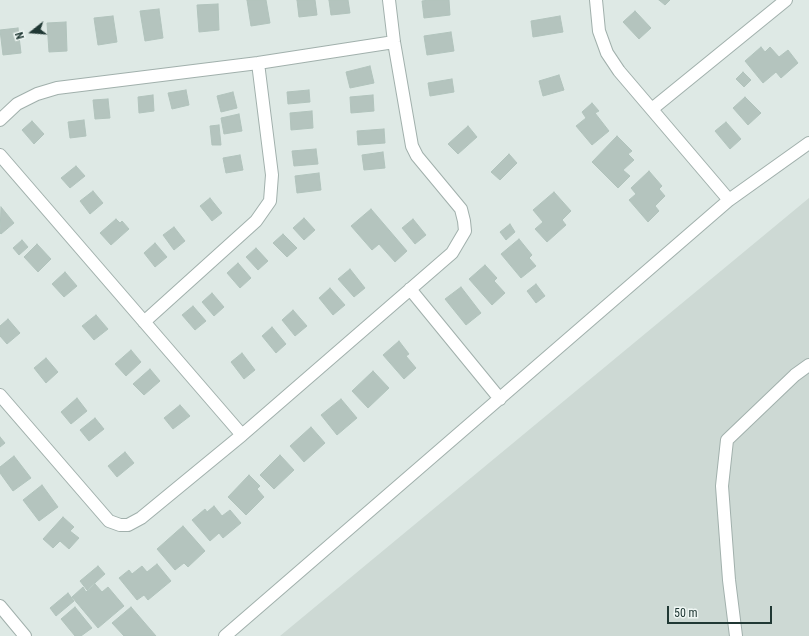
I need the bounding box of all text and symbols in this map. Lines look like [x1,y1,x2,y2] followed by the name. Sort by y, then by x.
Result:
[12,12,52,52] north arrow
[13,31,27,41] text: N
[669,598,774,624] scale bar
[674,606,698,620] text: 50 m

